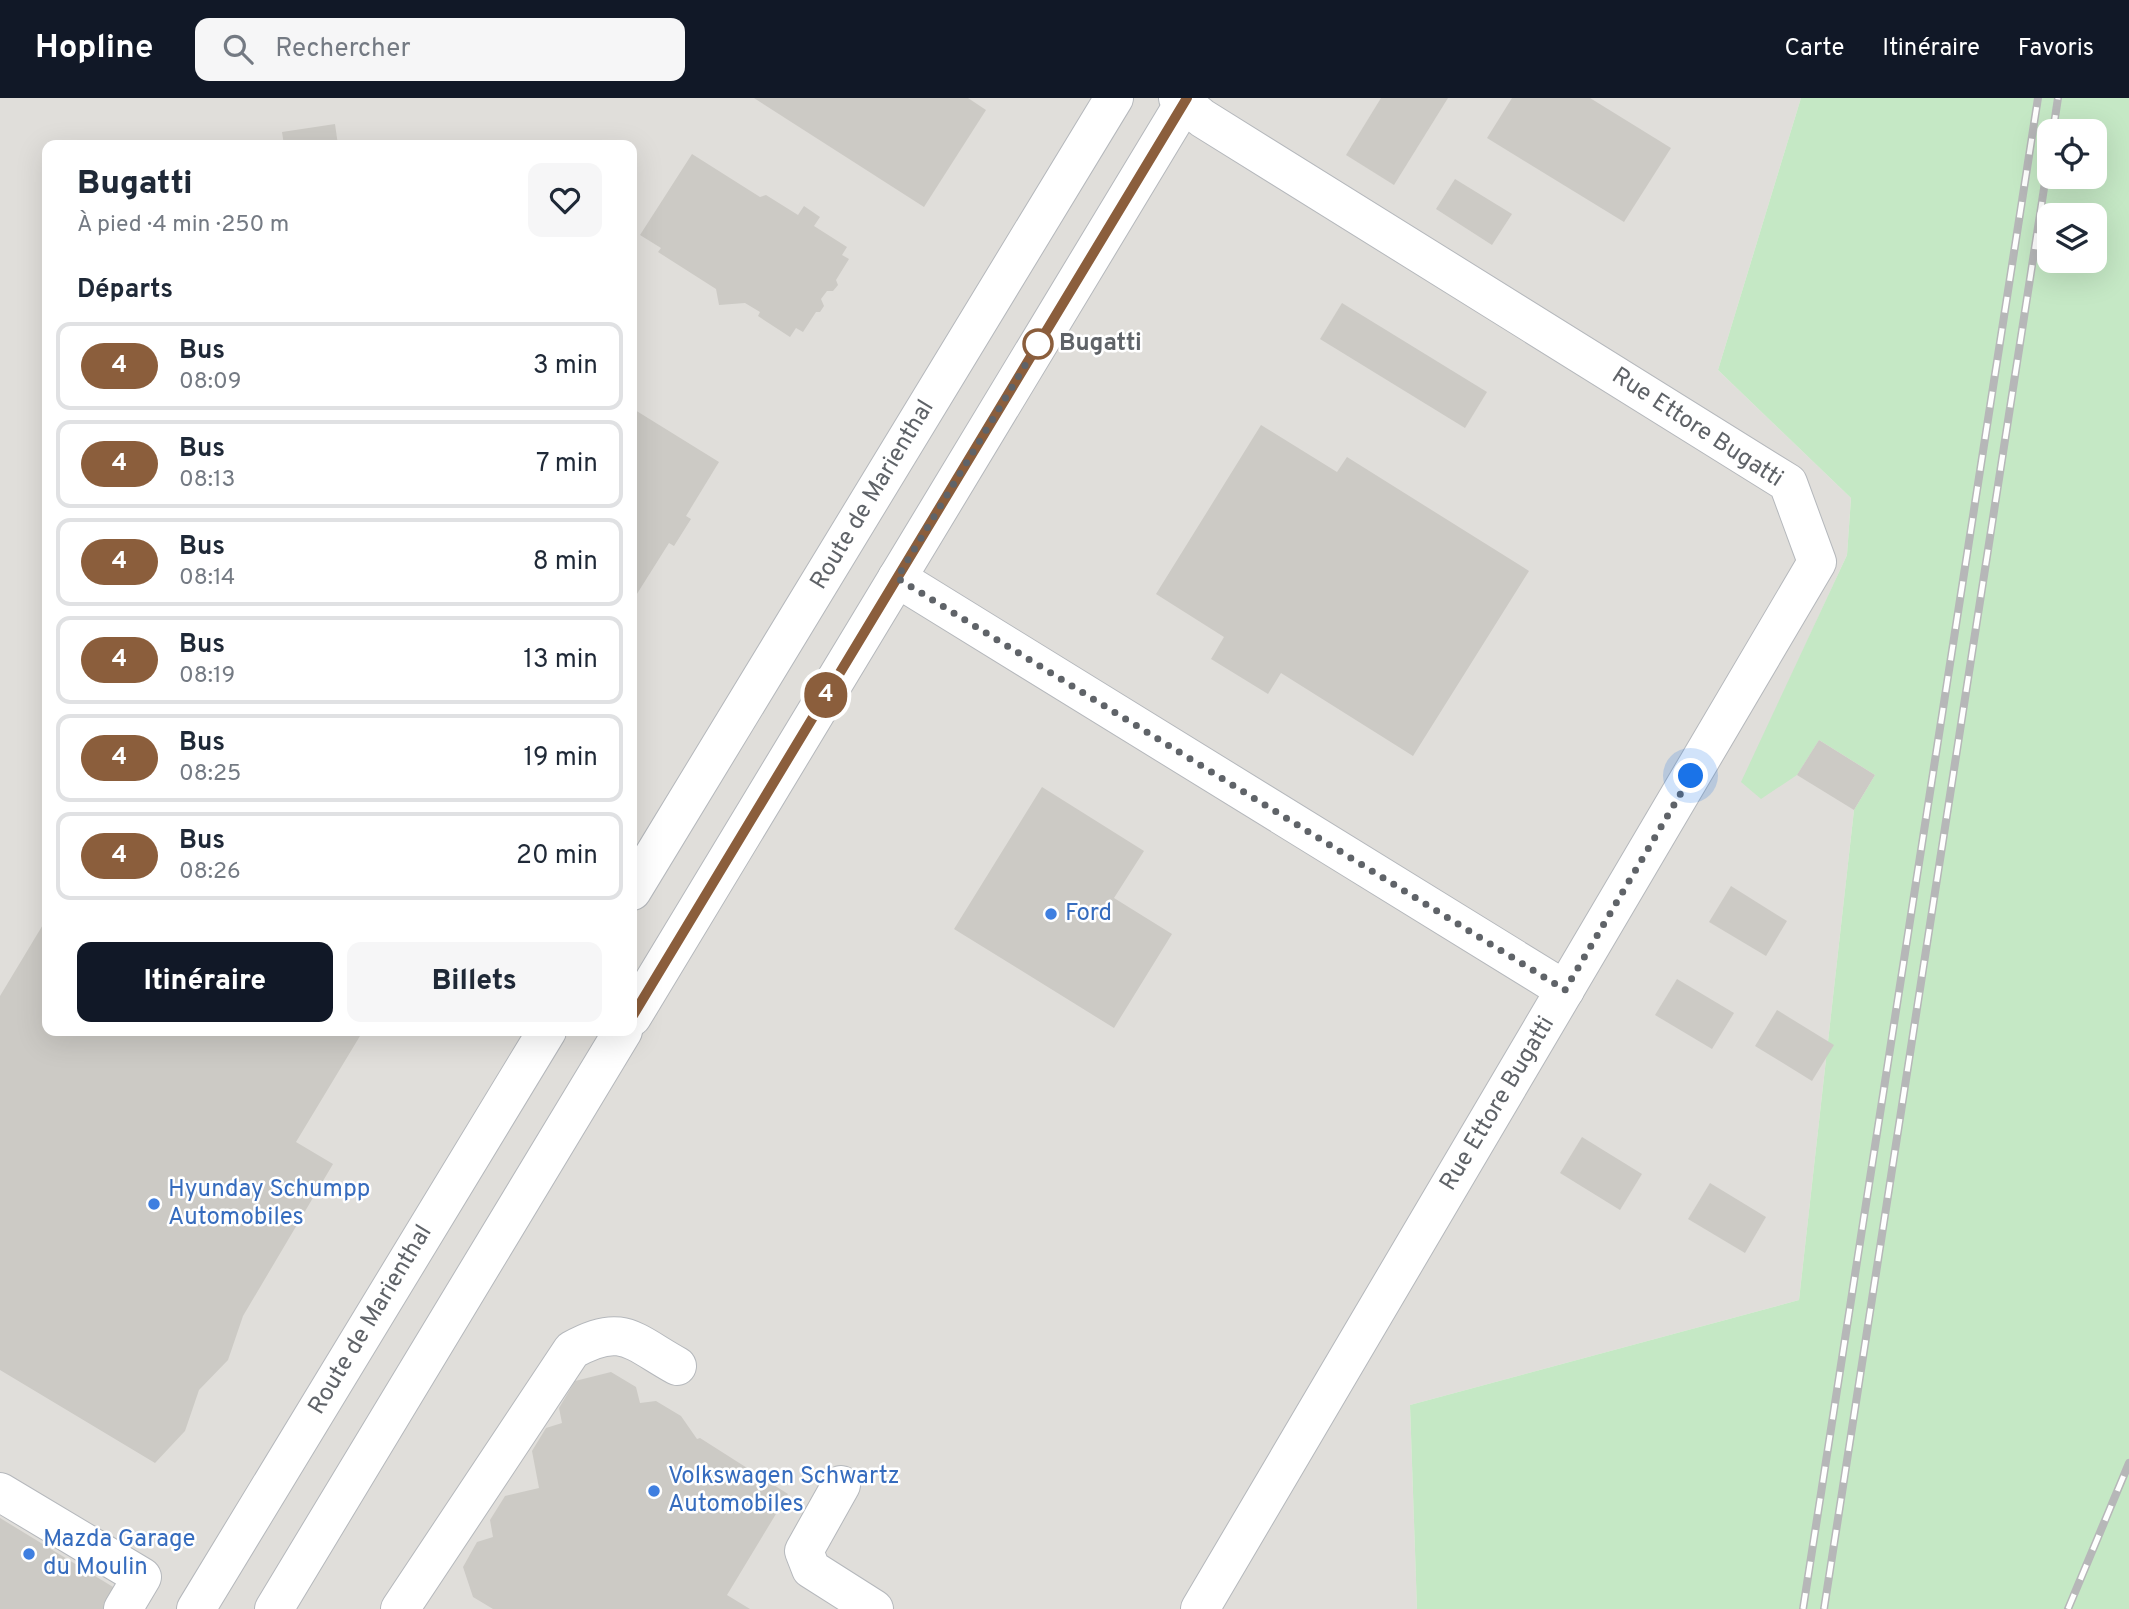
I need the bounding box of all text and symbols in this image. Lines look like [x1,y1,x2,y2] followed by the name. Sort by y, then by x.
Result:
[195,18,685,81] search box
[35,28,153,70] text: Hopline
[219,30,257,68] icon: search
[275,33,411,66] text: Rechercher
[1784,34,1844,64] text: Carte
[1882,34,1980,64] text: Itinéraire
[2018,34,2094,64] text: Favoris
[2037,119,2107,273] map controls
[2037,119,2107,189] button: locate
[528,163,602,237] button: heart
[77,164,193,206] text: Bugatti
[2037,203,2107,273] button: layers
[77,211,289,240] text: À pied · 4 min · 250 m
[77,274,173,307] text: Départs
[1023,329,1053,359] marker: Bugatti
[1059,329,1142,359] place label: Bugatti
[179,335,225,368] text: Bus
[533,350,598,383] text: 3 min
[112,351,127,381] text: 4
[1606,361,1788,495] street label: Rue Ettore Bugatti
[179,368,242,397] text: 08:09
[805,395,941,595] street label: Route de Marienthal
[179,433,225,466] text: Bus
[536,448,598,481] text: 7 min
[112,449,127,479] text: 4
[179,466,235,495] text: 08:13
[179,531,225,564] text: Bus
[533,546,598,579] text: 8 min
[112,547,127,577] text: 4
[179,564,235,593] text: 08:14
[179,629,225,662] text: Bus
[523,644,598,677] text: 13 min
[112,645,127,675] text: 4
[179,662,235,691] text: 08:19
[803,672,849,718] line badge: 4
[818,680,834,710] text: 4
[179,727,225,760] text: Bus
[523,742,598,775] text: 19 min
[112,743,127,773] text: 4
[1673,758,1708,793] your location
[179,760,241,789] text: 08:25
[179,825,225,858] text: Bus
[516,840,598,873] text: 20 min
[112,841,127,871] text: 4
[179,858,241,887] text: 08:26
[1065,899,1112,929] place label: Ford
[1043,906,1059,922] marker: Ford
[77,942,333,1022] button: Itinéraire
[347,942,602,1022] button: Billets
[1434,1011,1562,1197] street label: Rue Ettore Bugatti
[168,1175,370,1233] place label: Hyunday Schumpp Automobiles
[146,1196,162,1212] marker: Hyunday Schumpp Automobiles
[303,1220,439,1420] street label: Route de Marienthal
[668,1462,900,1520] place label: Volkswagen Schwartz Automobiles
[646,1483,662,1499] marker: Volkswagen Schwartz Automobiles
[43,1525,195,1583] place label: Mazda Garage du Moulin
[21,1546,37,1562] marker: Mazda Garage du Moulin

